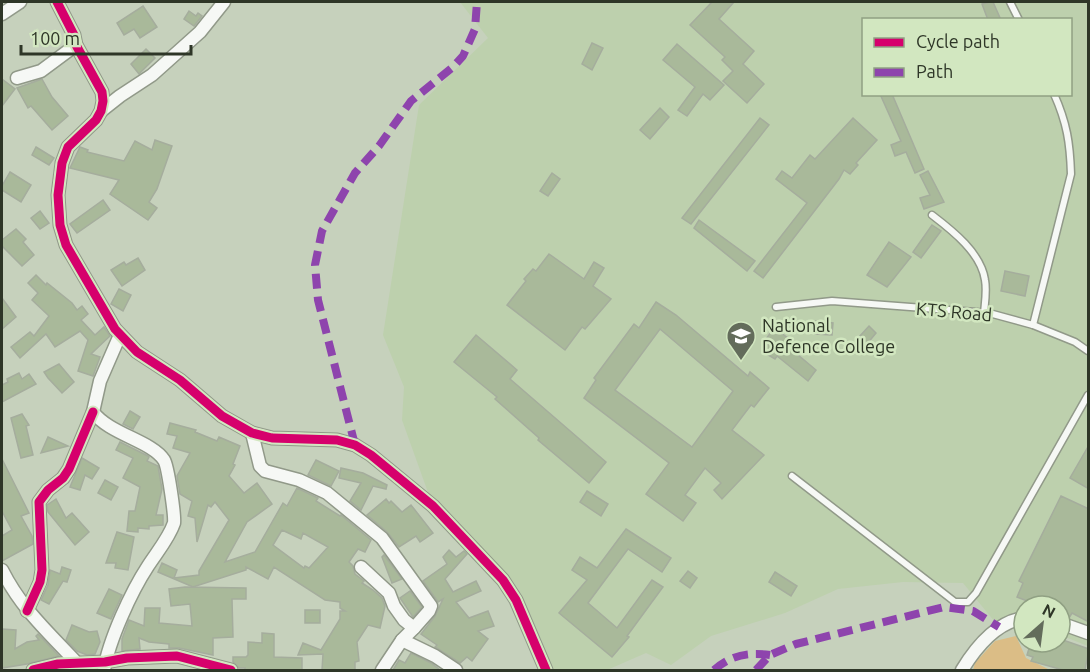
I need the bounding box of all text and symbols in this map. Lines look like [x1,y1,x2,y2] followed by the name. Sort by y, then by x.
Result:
[21,18,190,56] scale bar
[862,18,1072,96] legend
[30,28,80,48] text: 100 m
[916,31,1000,51] text: Cycle path
[916,61,953,81] text: Path
[915,298,993,324] street label: KTS Road
[762,315,895,356] place label: National Defence College
[725,320,757,362] school or university icon: National Defence College
[1012,594,1072,654] north arrow
[1040,600,1059,622] text: N

